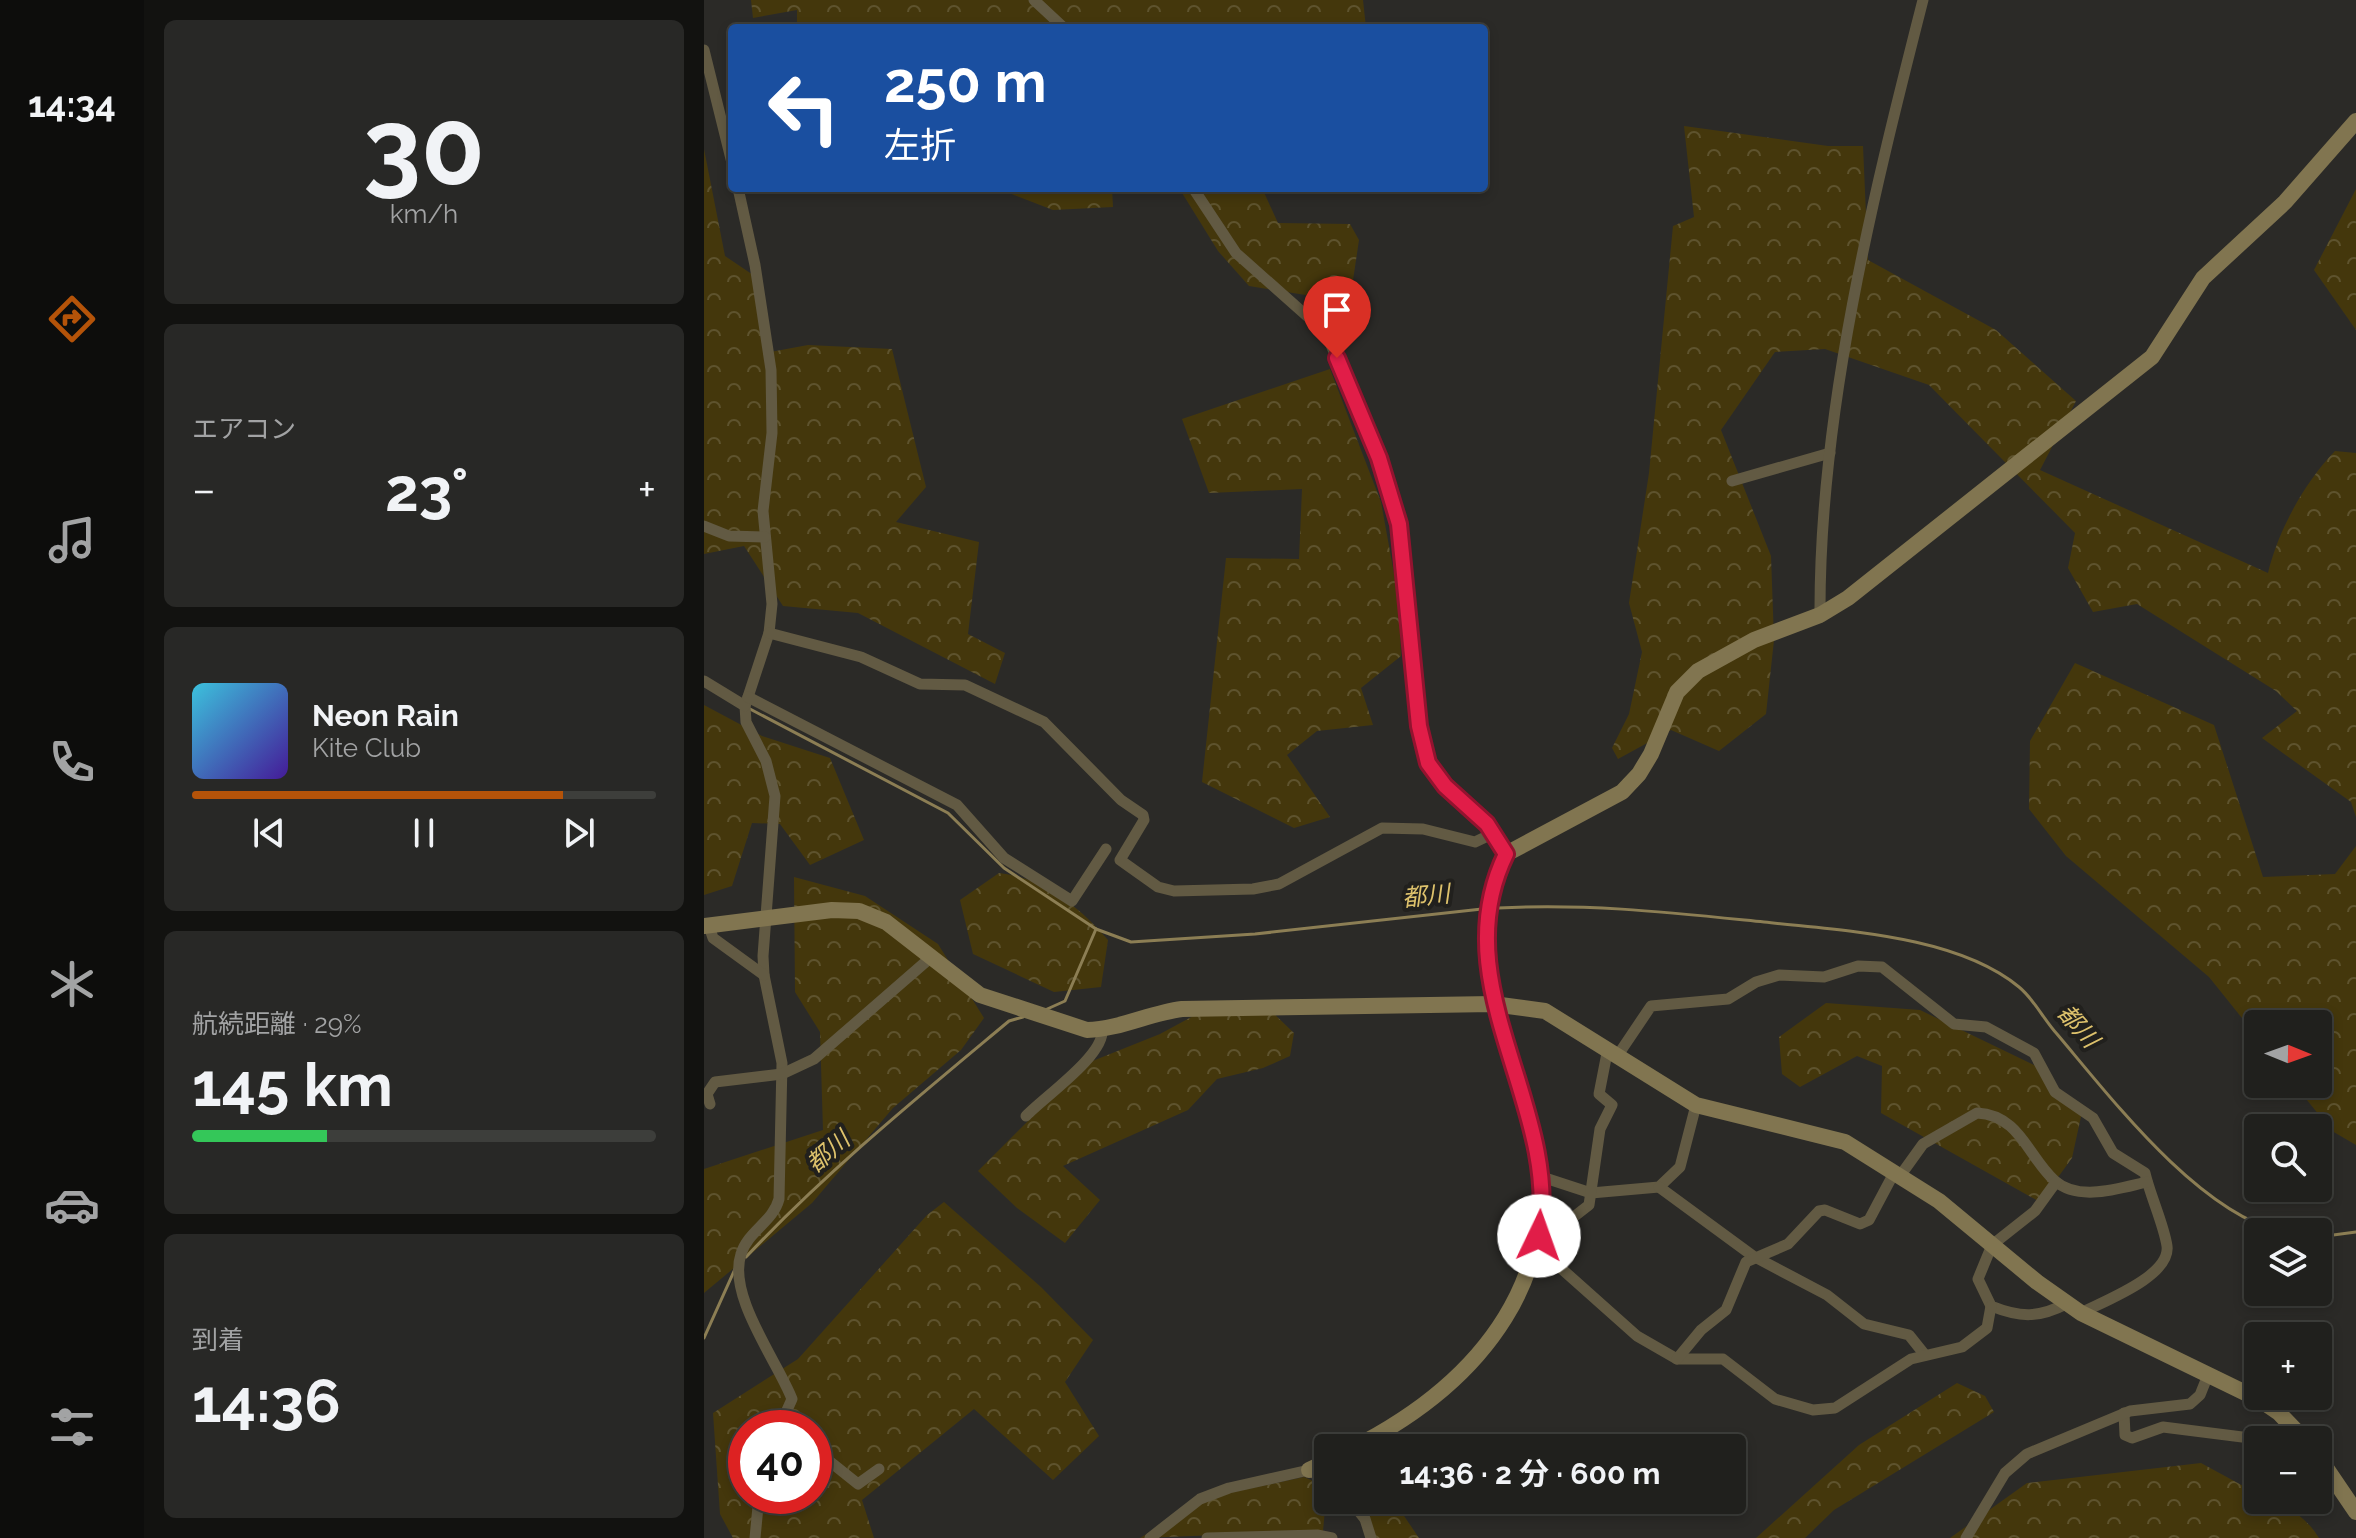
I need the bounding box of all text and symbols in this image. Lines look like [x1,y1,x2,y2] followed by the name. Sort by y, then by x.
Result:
[884,49,1047,115] text: 250 m
[752,56,856,160] icon: left
[28,83,116,125] text: 14:34
[363,86,485,208] text: 30
[884,124,956,166] text: 左折
[390,199,458,229] text: km/h
[1303,276,1371,358] pin
[1315,288,1359,332] icon: arrive
[44,291,100,347] icon: directions
[192,414,296,444] text: エアコン
[385,455,468,525] text: 23°
[192,464,216,515] text: −
[638,464,656,515] text: +
[44,512,100,568] icon: music
[312,698,459,733] text: Neon Rain
[312,733,421,763] text: Kite Club
[44,734,100,790] icon: phone
[247,811,291,855] icon: previous
[402,811,446,855] icon: pause
[557,811,601,855] icon: next
[1401,878,1454,912] water label: 都川
[44,956,100,1012] icon: climate
[2052,998,2107,1056] water label: 都川
[192,1009,362,1039] text: 航続距離 · 29%
[2244,1010,2332,1098] north arrow
[2244,1010,2332,1514] map controls
[192,1050,393,1120] text: 145 km
[2244,1114,2332,1202] button: search
[800,1123,858,1178] water label: 都川
[44,1177,100,1233] icon: car
[1497,1194,1581,1278] position arrow
[2244,1218,2332,1306] button: layers
[2244,1322,2332,1410] button: +
[192,1325,244,1355] text: 到着
[192,1366,341,1436] text: 14:36
[44,1399,100,1455] icon: filters
[728,1410,832,1514] speed limit sign: 40
[2244,1426,2332,1514] button: −
[1400,1456,1660,1491] text: 14:36 · 2 分 · 600 m

